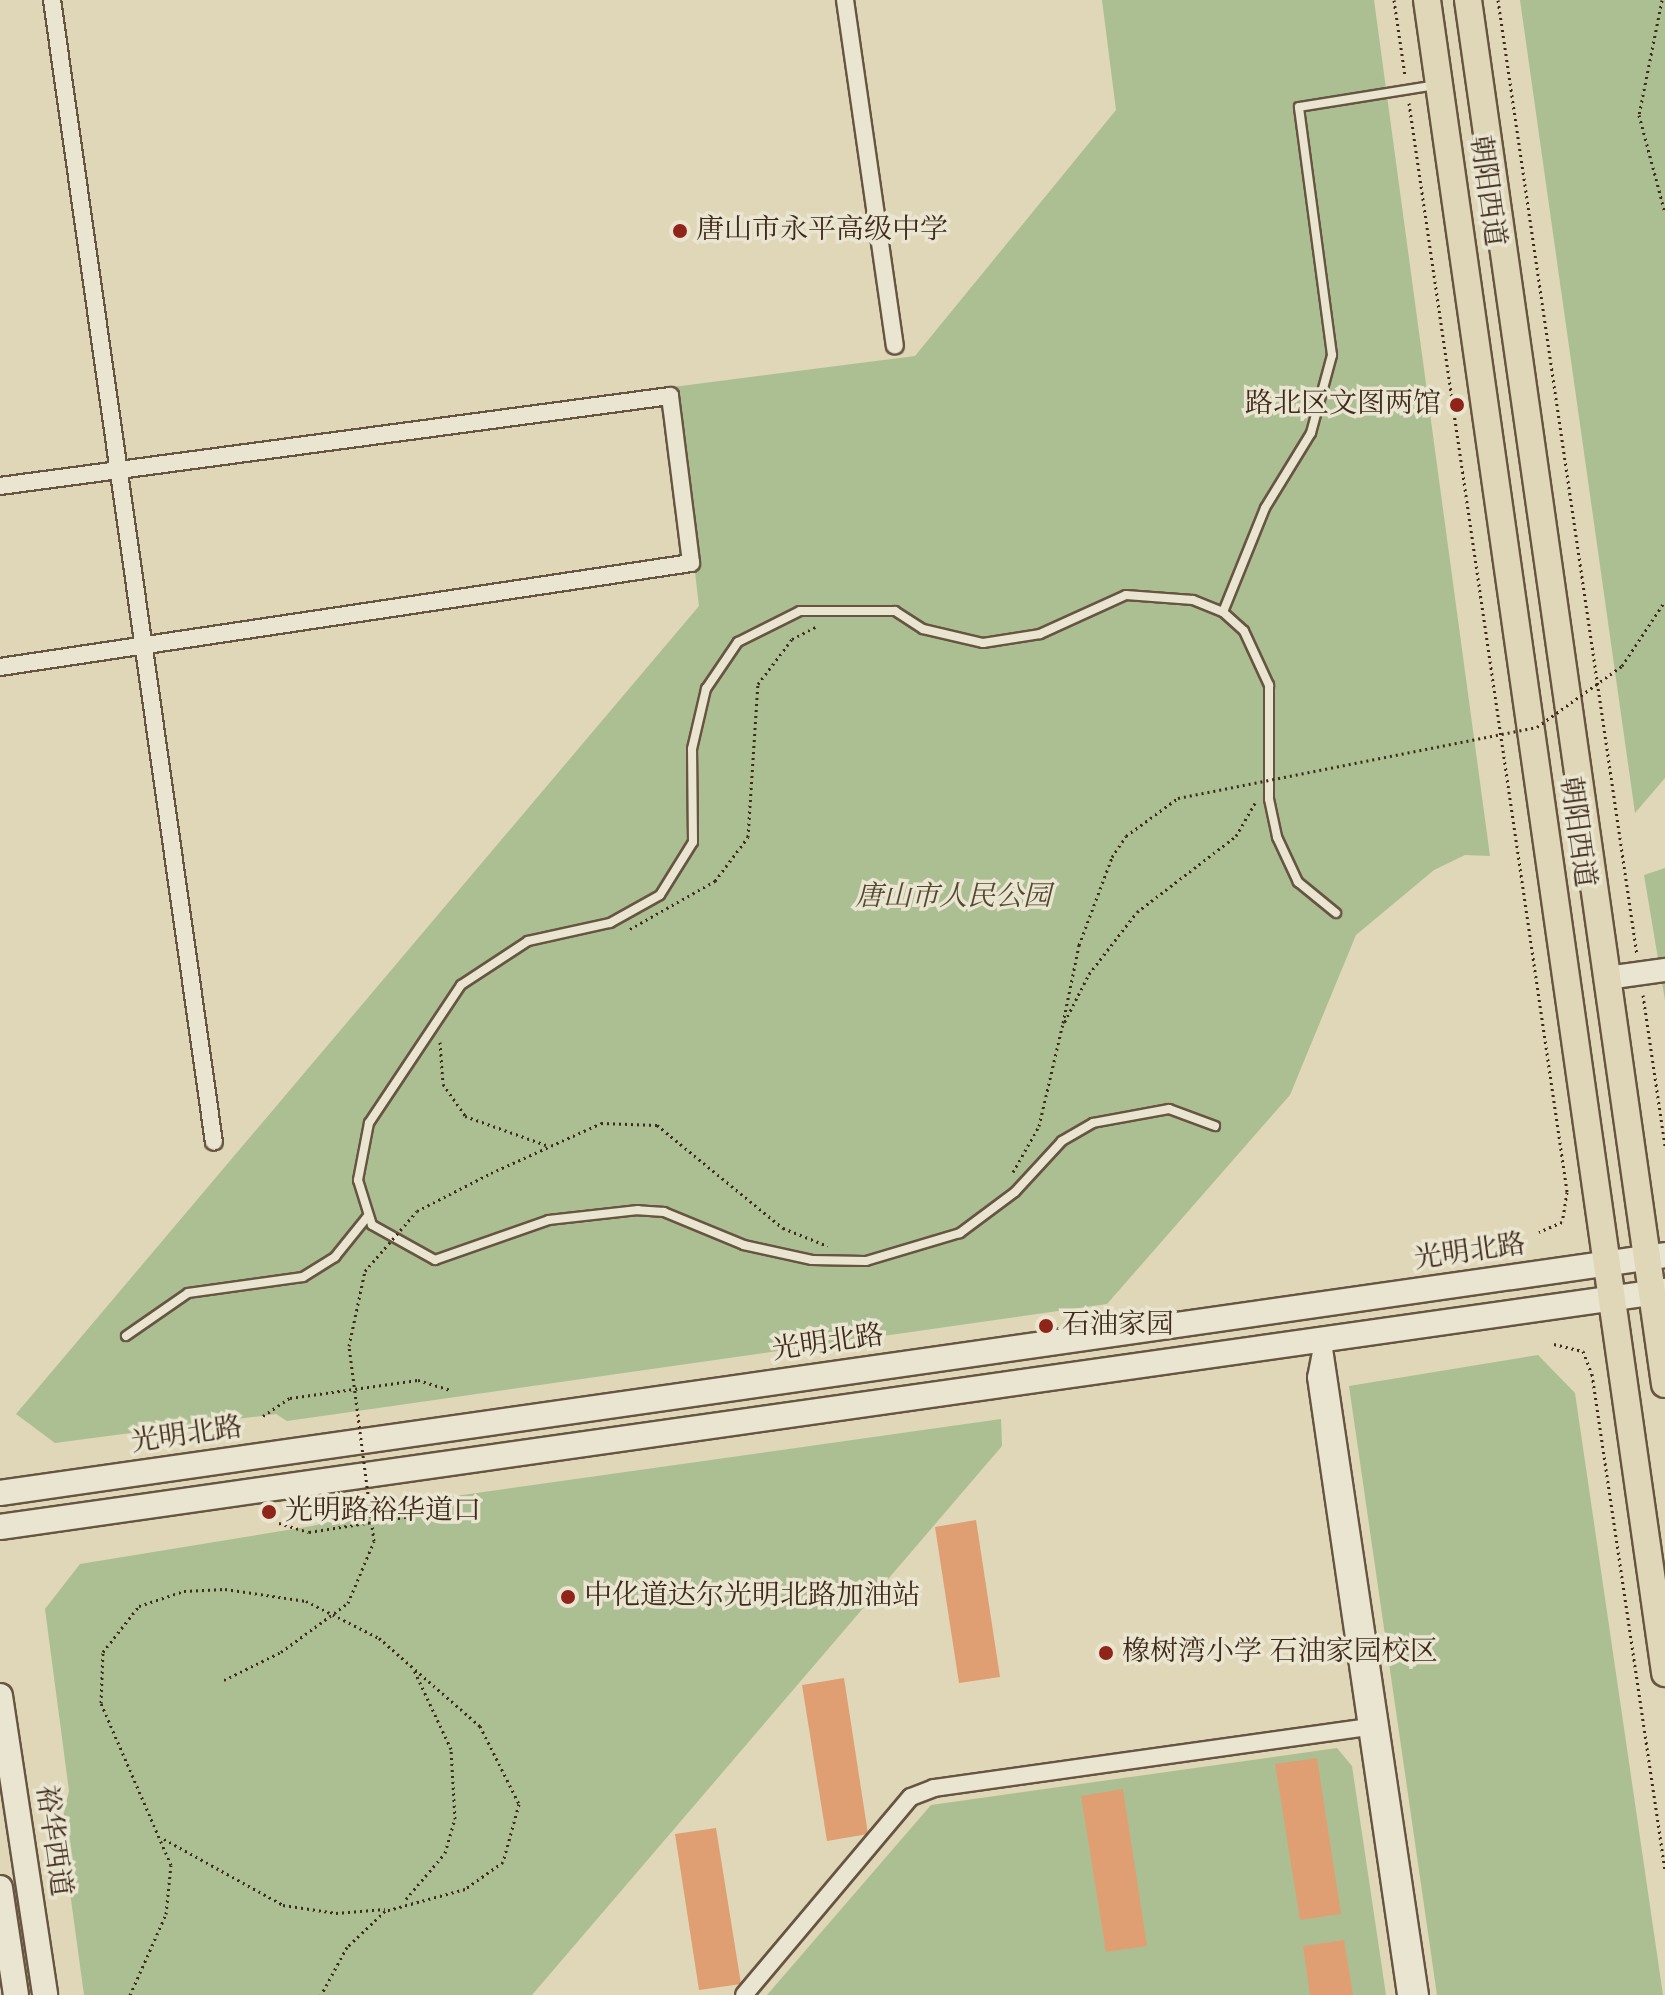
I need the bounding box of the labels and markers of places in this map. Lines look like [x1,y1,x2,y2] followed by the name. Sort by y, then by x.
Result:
[696,214,948,248] place label: 唐山市永平高级中学
[671,222,689,240] marker: 唐山市永平高级中学
[1245,388,1441,422] place label: 路北区文图两馆
[1448,396,1466,414] marker: 路北区文图两馆
[1062,1309,1174,1343] place label: 石油家园
[1037,1317,1055,1335] marker: 石油家园
[285,1495,481,1529] place label: 光明路裕华道口
[260,1503,278,1521] marker: 光明路裕华道口
[584,1580,920,1614] place label: 中化道达尔光明北路加油站
[559,1588,577,1606] marker: 中化道达尔光明北路加油站
[1122,1636,1438,1670] place label: 橡树湾小学 石油家园校区
[1097,1644,1115,1662] marker: 橡树湾小学 石油家园校区

